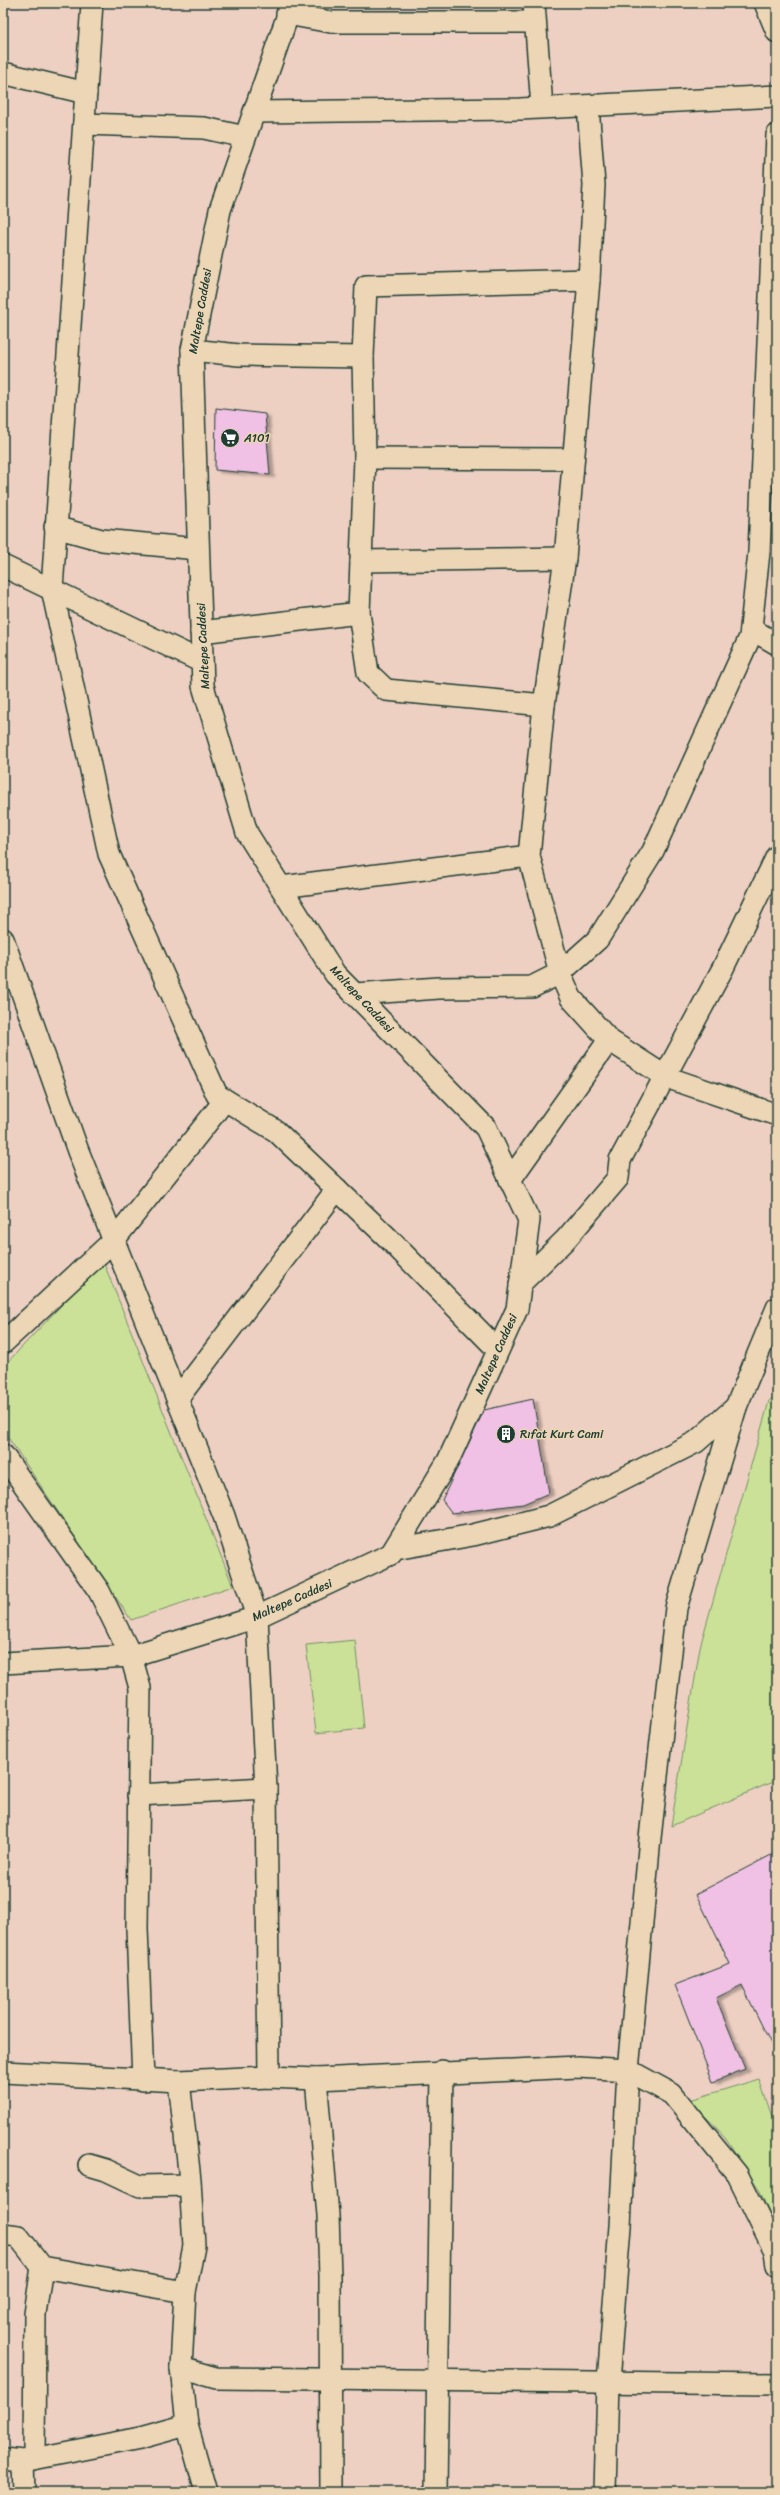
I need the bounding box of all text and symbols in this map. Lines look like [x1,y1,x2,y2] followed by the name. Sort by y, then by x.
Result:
[182,266,218,355] street label: Maltepe Caddesi
[219,427,241,449] supermarket icon: A101
[243,427,270,449] place label: A101
[190,602,216,690] street label: Maltepe Caddesi
[324,960,400,1039] street label: Maltepe Caddesi
[468,1309,524,1398] street label: Maltepe Caddesi
[495,1423,517,1445] building icon: Rıfat Kurt Cami
[520,1423,604,1445] place label: Rıfat Kurt Cami
[248,1572,337,1628] street label: Maltepe Caddesi

